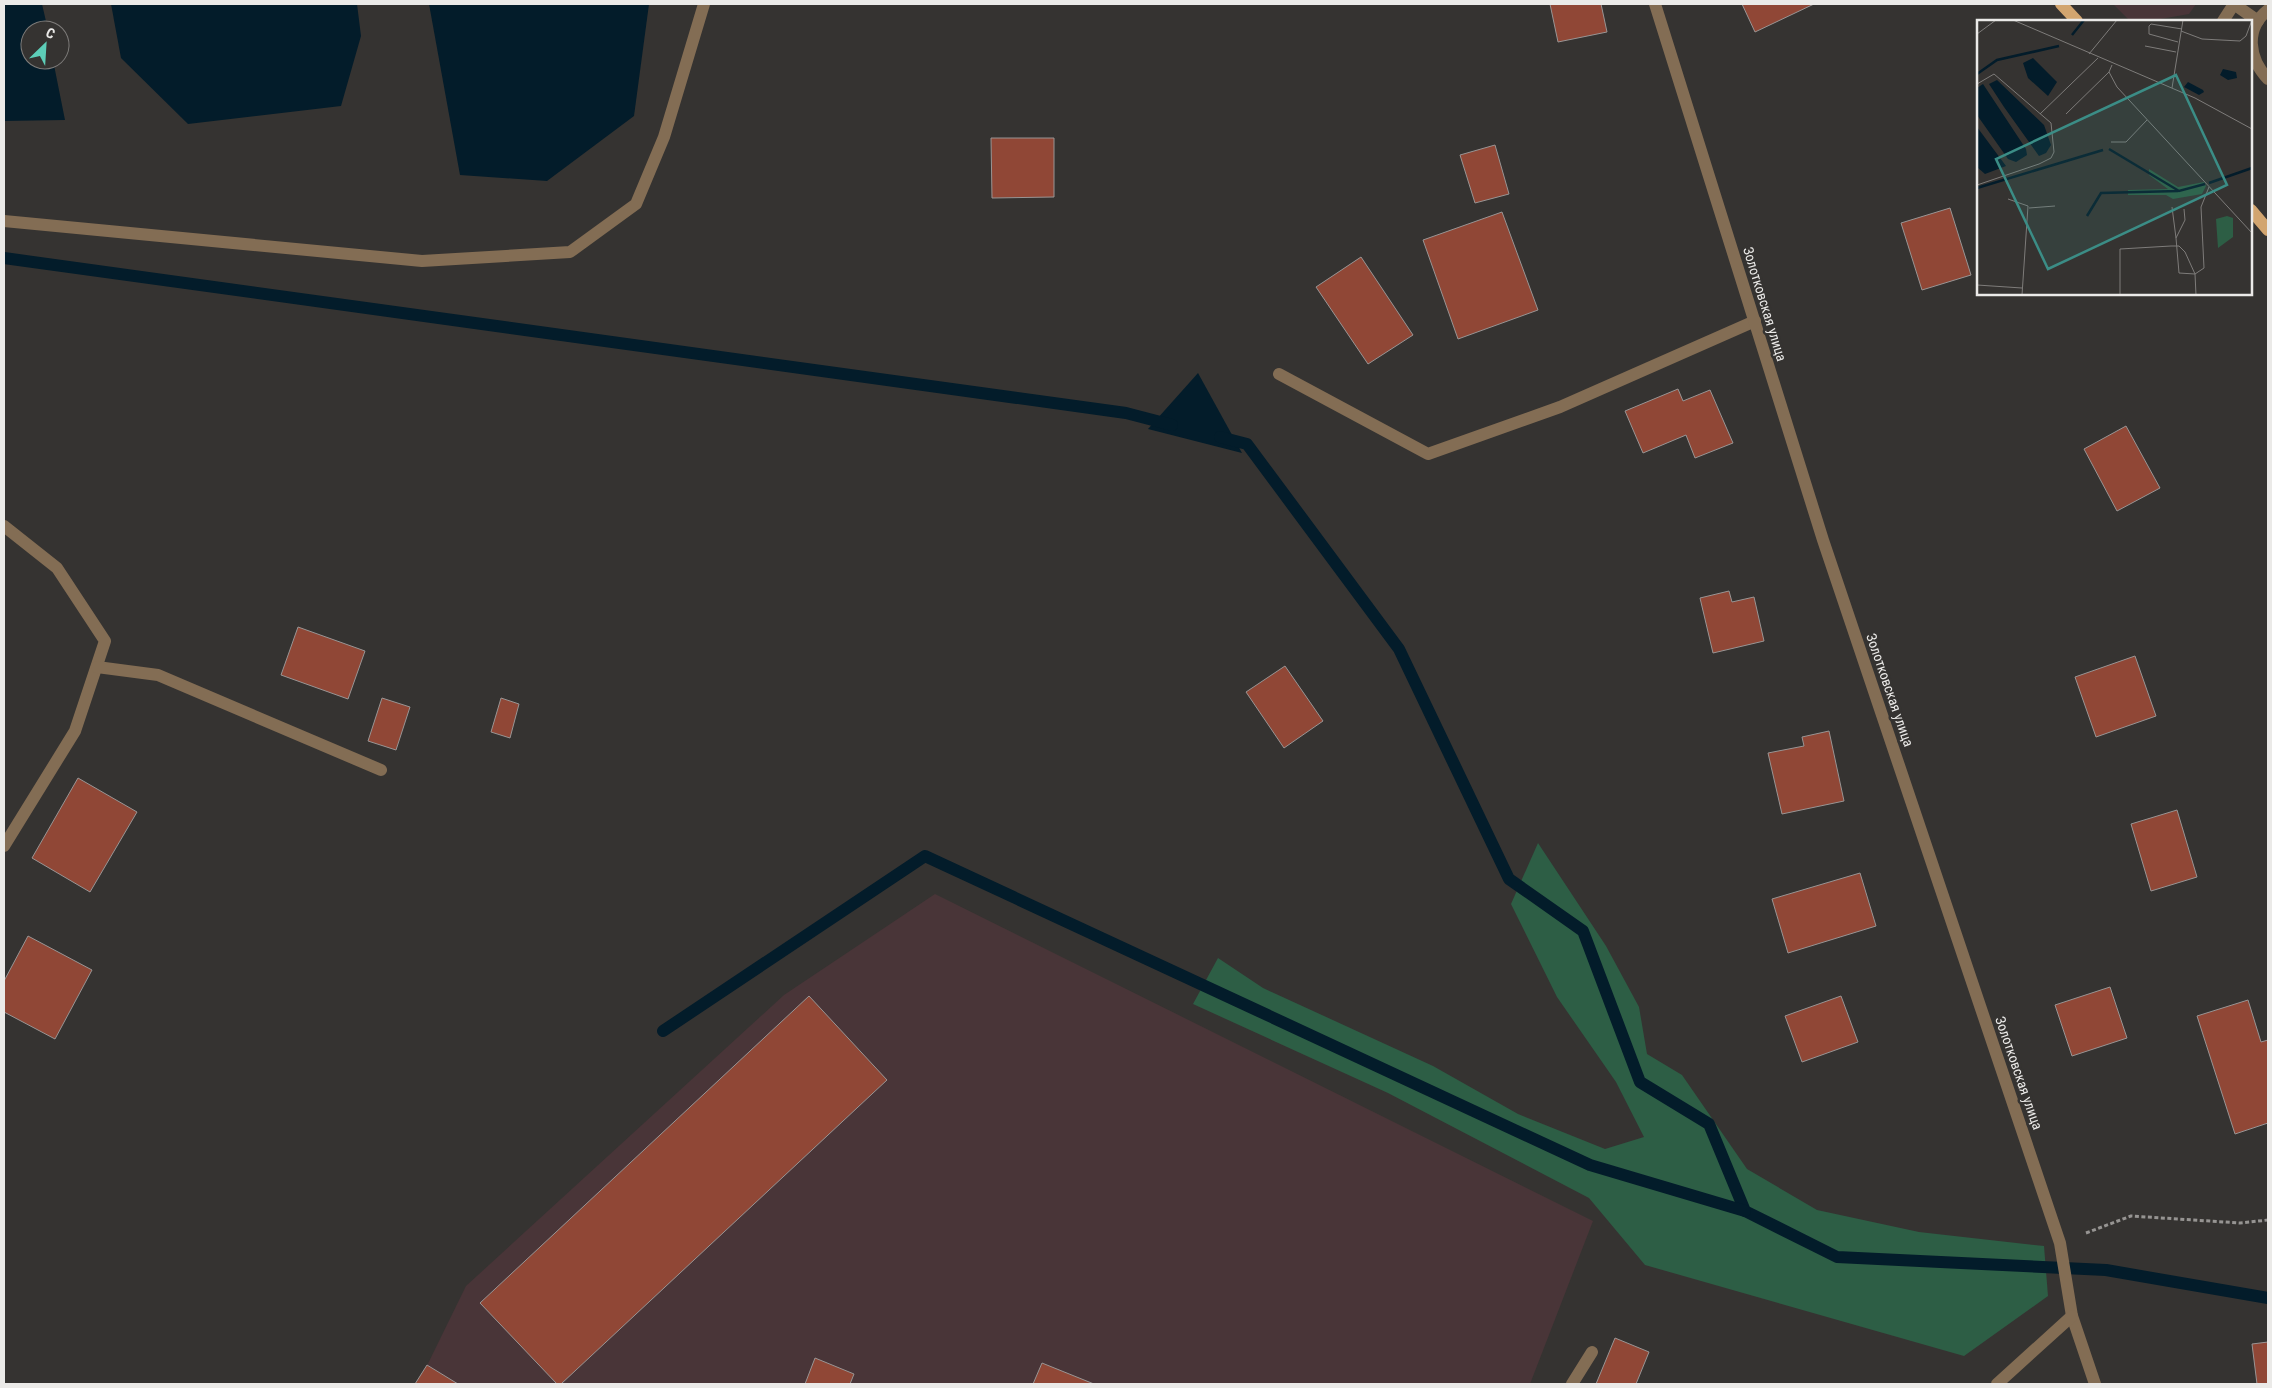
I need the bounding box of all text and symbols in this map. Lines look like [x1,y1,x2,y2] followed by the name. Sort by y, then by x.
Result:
[20,20,70,70] north arrow
[1977,20,2252,295] inset map
[43,24,58,42] text: С
[1740,245,1790,363] street label: Золотковская улица
[1863,631,1917,749] street label: Золотковская улица
[1992,1014,2046,1132] street label: Золотковская улица

